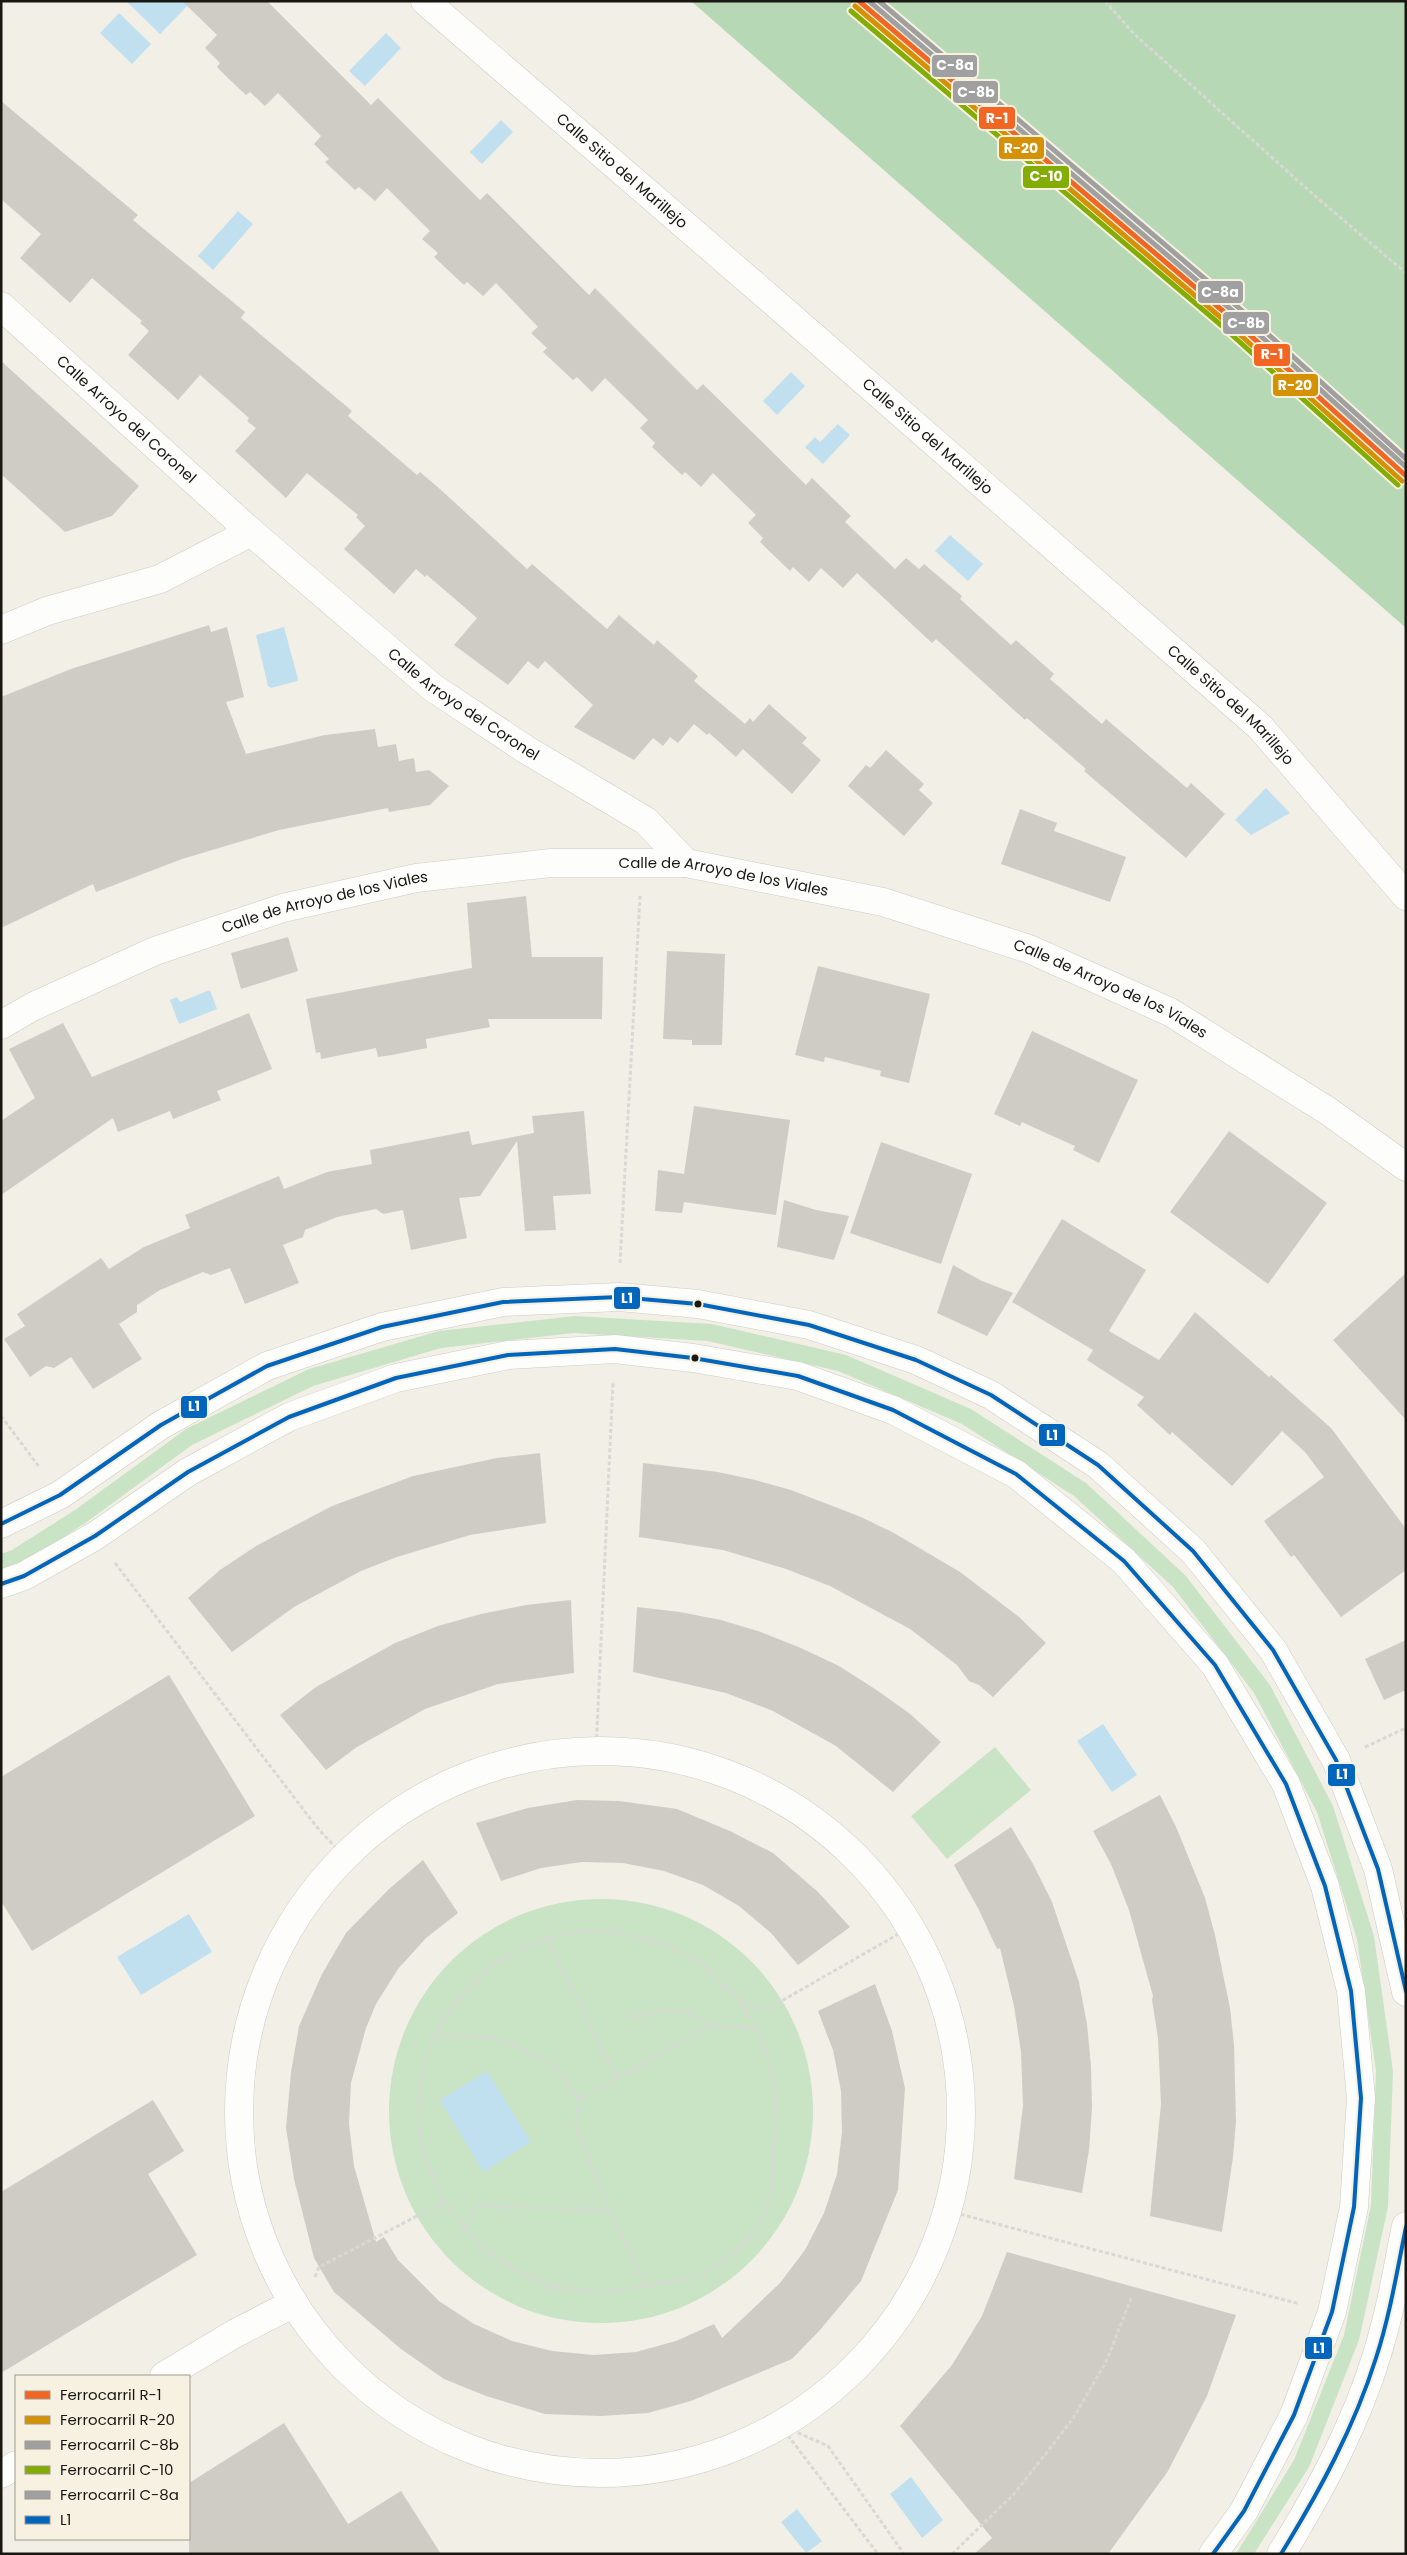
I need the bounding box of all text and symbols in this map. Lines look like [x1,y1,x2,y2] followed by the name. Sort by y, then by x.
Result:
[931,54,978,78] line badge: C-8a
[936,55,974,75] text: C-8a
[952,80,999,104] line badge: C-8b
[957,82,995,102] text: C-8b
[978,106,1016,130] line badge: R-1
[552,108,692,233] street label: Calle Sitio del Marillejo
[986,108,1008,128] text: R-1
[998,136,1045,160] line badge: R-20
[1004,138,1038,158] text: R-20
[1022,165,1070,189] line badge: C-10
[1029,166,1063,186] text: C-10
[1197,280,1244,304] line badge: C-8a
[1201,282,1239,302] text: C-8a
[1222,311,1270,335] line badge: C-8b
[1227,313,1265,333] text: C-8b
[1253,343,1291,367] line badge: R-1
[1261,344,1283,364] text: R-1
[52,350,201,488] street label: Calle Arroyo del Coronel
[858,373,998,499] street label: Calle Sitio del Marillejo
[1272,373,1319,397] line badge: R-20
[1278,375,1312,395] text: R-20
[1163,640,1299,769] street label: Calle Sitio del Marillejo
[384,643,543,765] street label: Calle Arroyo del Coronel
[619,852,831,901] street label: Calle de Arroyo de los Viales
[219,866,429,938] street label: Calle de Arroyo de los Viales
[1011,934,1212,1043] street label: Calle de Arroyo de los Viales
[613,1286,641,1310] line badge: L1
[621,1288,633,1308] text: L1
[693,1299,703,1309] unlabelled marker
[690,1353,700,1363] unlabelled marker
[180,1395,208,1419] line badge: L1
[188,1396,200,1416] text: L1
[1038,1423,1066,1447] line badge: L1
[1046,1425,1058,1445] text: L1
[1327,1763,1356,1787] line badge: L1
[1336,1764,1348,1784] text: L1
[1304,2336,1333,2360] line badge: L1
[1313,2338,1325,2358] text: L1
[15,2375,190,2540] legend
[60,2384,162,2405] text: Ferrocarril R-1
[60,2409,175,2430] text: Ferrocarril R-20
[60,2434,179,2455] text: Ferrocarril C-8b
[60,2459,174,2480] text: Ferrocarril C-10
[60,2484,179,2505] text: Ferrocarril C-8a
[60,2509,71,2530] text: L1

